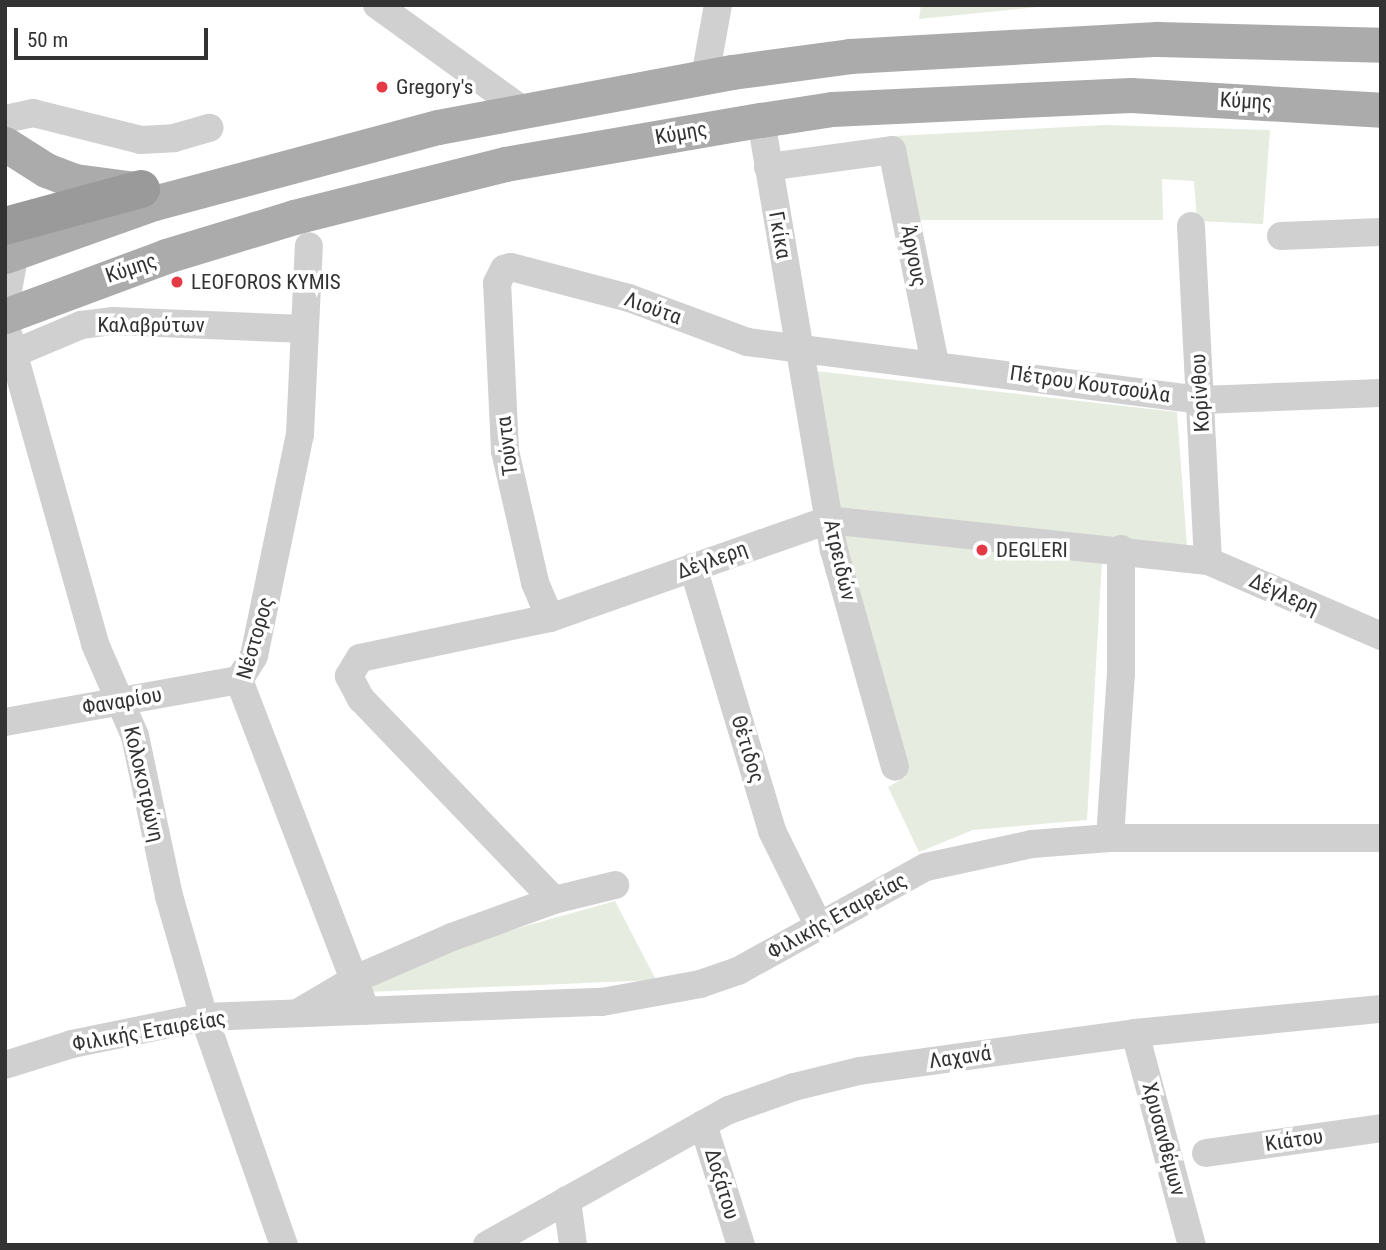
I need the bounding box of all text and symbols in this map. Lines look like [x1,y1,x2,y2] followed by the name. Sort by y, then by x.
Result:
[18,14,212,58] scale bar
[27,28,68,52] text: 50 m
[396,74,473,100] place label: Gregory's
[374,79,390,95] marker: Gregory's
[1219,87,1273,115] street label: Κύμης
[653,116,709,150] street label: Κύμης
[763,209,797,261] street label: Γκίκα
[896,223,932,289] street label: Άργους
[102,248,160,288] street label: Κύμης
[191,269,341,295] place label: LEOFOROS KYMIS
[169,274,185,290] marker: LEOFOROS KYMIS
[621,286,685,330] street label: Λιούτα
[97,312,205,338] street label: Καλαβρύτων
[1185,353,1215,433] street label: Κορίνθου
[1008,360,1172,408] street label: Πέτρου Κουτσούλα
[491,415,523,477] street label: Τούντα
[818,517,862,603] street label: Ατρειδών
[673,536,751,584] street label: Δέγλερη
[996,537,1068,563] place label: DEGLERI
[974,542,990,558] marker: DEGLERI
[1245,568,1323,620] street label: Δέγλερη
[231,594,279,682] street label: Νέστορος
[80,682,164,720] street label: Φαναρίου
[726,712,770,786] street label: Θέτιδος
[118,724,170,844] street label: Κολοκοτρώνη
[763,867,911,965] street label: Φιλικής Εταιρείας
[70,1005,228,1057] street label: Φιλικής Εταιρείας
[927,1040,993,1074] street label: Λαχανά
[1137,1079,1191,1199] street label: Χρυσανθέμων
[1263,1123,1325,1157] street label: Κιάτου
[699,1146,745,1222] street label: Δοξάτου

